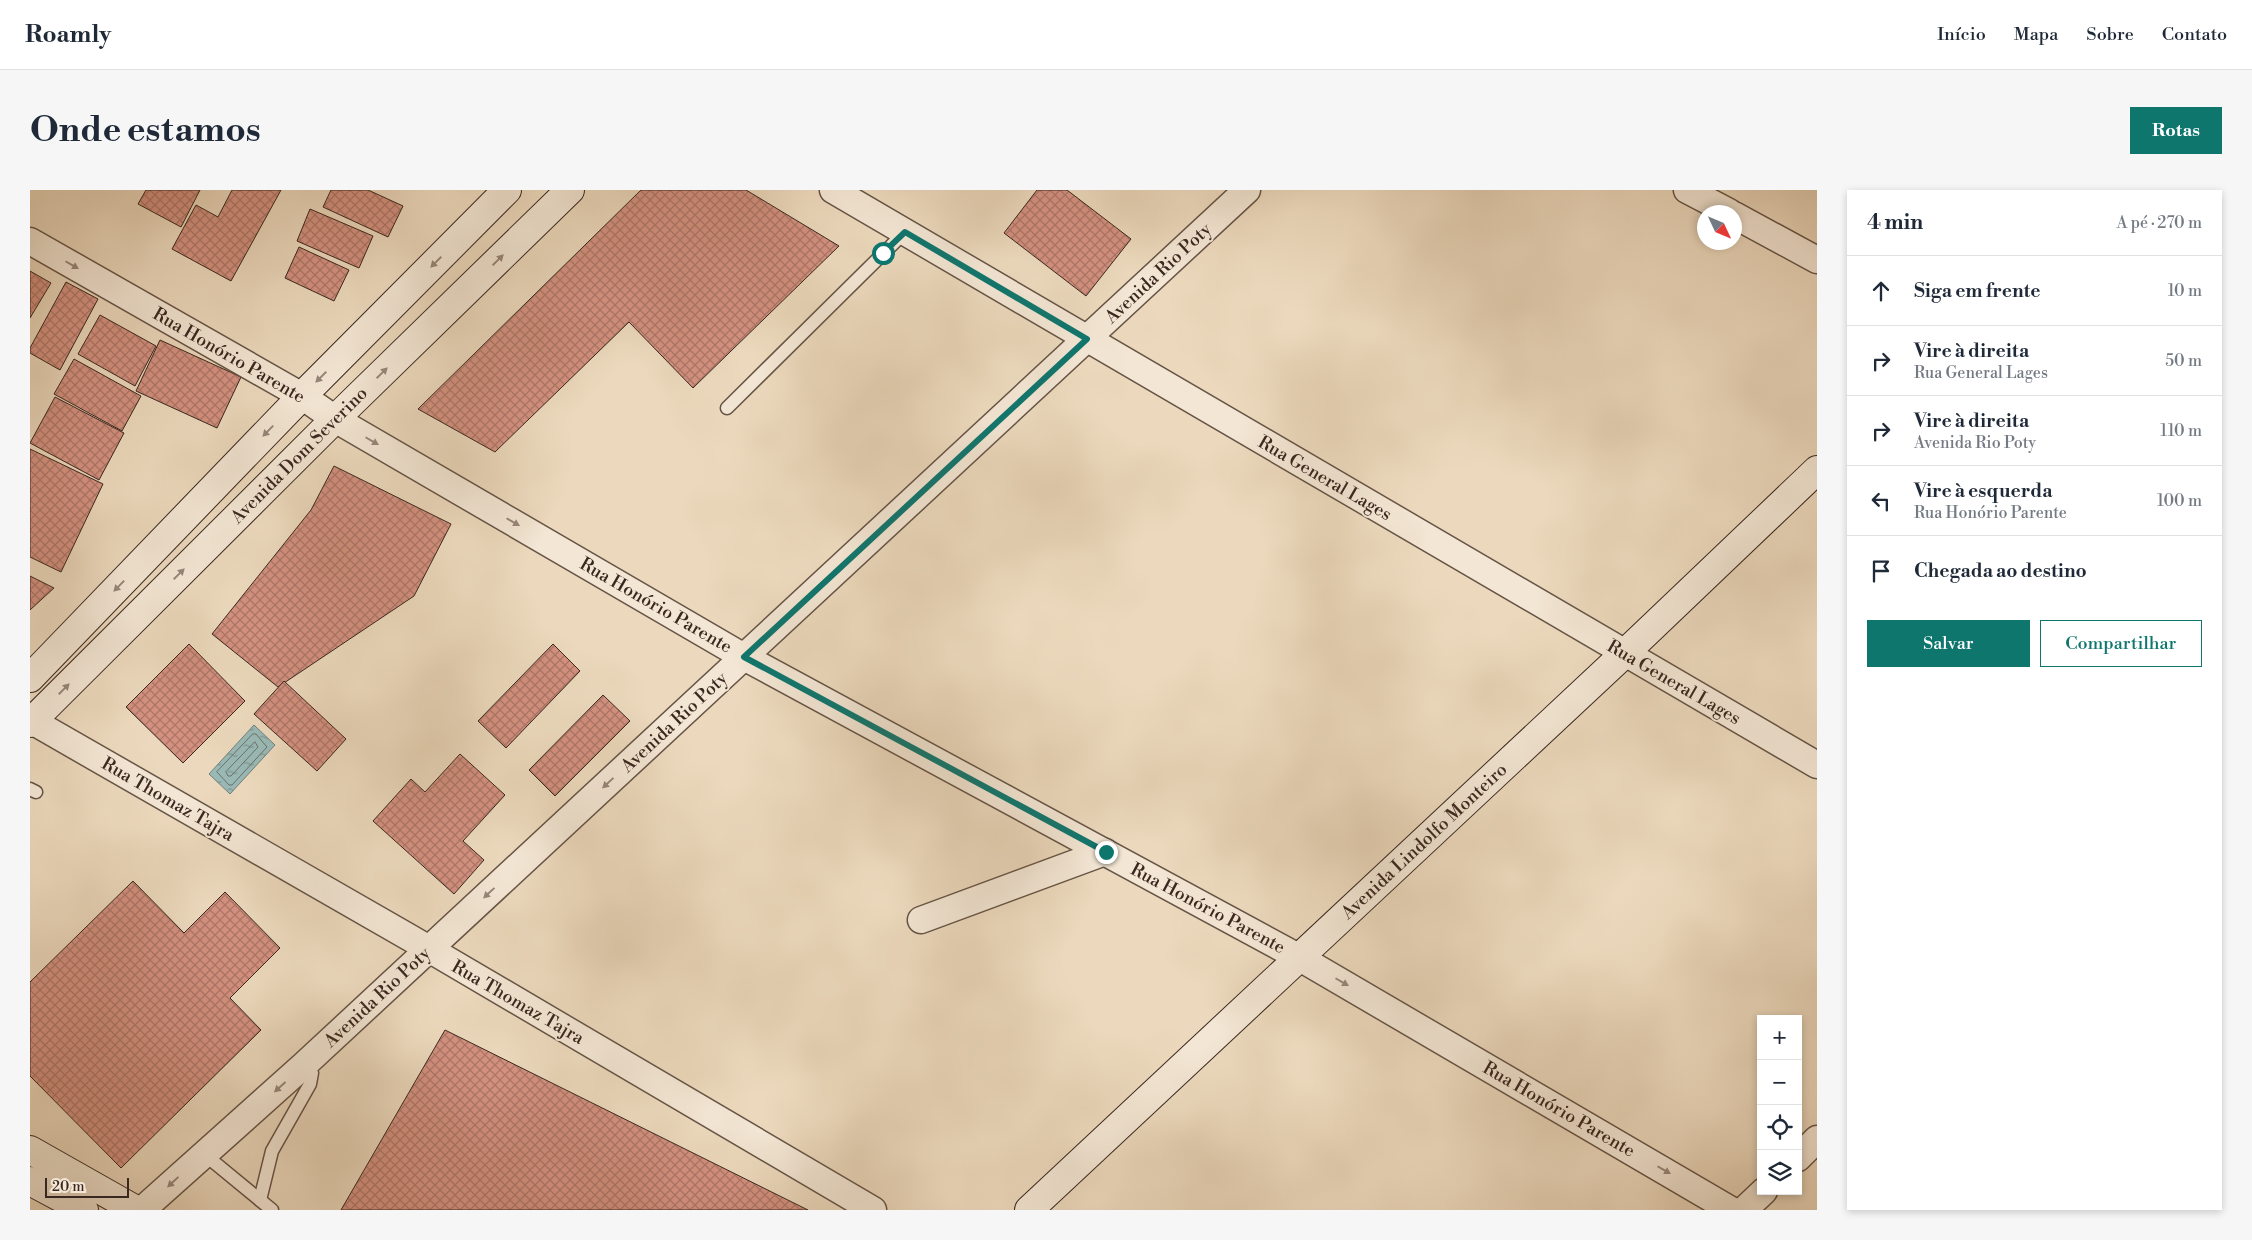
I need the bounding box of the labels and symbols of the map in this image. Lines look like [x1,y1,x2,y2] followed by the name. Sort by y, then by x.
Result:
[1697,205,1742,250] north arrow
[1100,218,1217,329] street label: Avenida Rio Poty
[872,242,895,265] route start
[492,254,504,266] one-way arrow
[430,255,442,267] one-way arrow
[65,261,80,269] one-way arrow
[149,302,309,408] street label: Rua Honório Parente
[375,367,387,379] one-way arrow
[315,370,327,382] one-way arrow
[225,382,373,529] street label: Avenida Dom Severino
[262,425,274,437] one-way arrow
[1254,431,1396,526] street label: Rua General Lages
[366,436,379,445] one-way arrow
[506,518,519,527] one-way arrow
[576,552,736,658] street label: Rua Honório Parente
[173,568,185,580] one-way arrow
[113,580,125,592] one-way arrow
[1603,635,1745,730] street label: Rua General Lages
[616,667,733,778] street label: Avenida Rio Poty
[58,683,70,695] one-way arrow
[97,752,239,847] street label: Rua Thomaz Tajra
[1336,758,1512,925] street label: Avenida Lindolfo Monteiro
[603,777,615,789] one-way arrow
[1095,841,1118,864] route end
[1126,858,1289,959] street label: Rua Honório Parente
[484,887,496,899] one-way arrow
[319,942,436,1053] street label: Avenida Rio Poty
[447,955,589,1050] street label: Rua Thomaz Tajra
[1336,978,1349,987] one-way arrow
[1479,1056,1639,1162] street label: Rua Honório Parente
[273,1081,286,1092] one-way arrow
[1657,1166,1670,1175] one-way arrow
[45,1175,129,1198] scale bar
[168,1176,180,1188] one-way arrow

